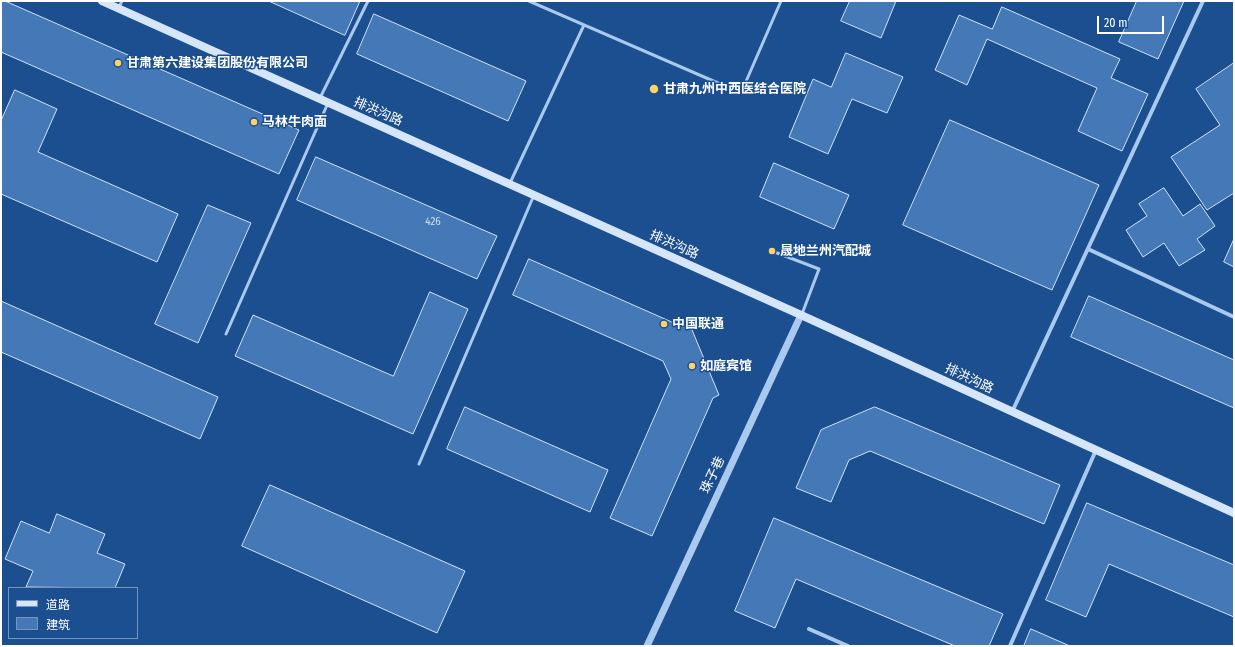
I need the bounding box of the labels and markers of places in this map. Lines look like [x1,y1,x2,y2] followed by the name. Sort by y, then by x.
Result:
[126,55,308,71] place label: 甘肃第六建设集团股份有限公司
[113,58,123,68] marker: 甘肃第六建设集团股份有限公司
[663,81,806,97] place label: 甘肃九州中西医结合医院
[648,83,660,95] marker: 甘肃九州中西医结合医院
[262,114,327,130] place label: 马林牛肉面
[249,117,259,127] marker: 马林牛肉面
[780,243,871,259] place label: 晟地兰州汽配城
[767,246,777,256] marker: 晟地兰州汽配城
[672,316,724,332] place label: 中国联通
[659,319,669,329] marker: 中国联通
[700,358,752,374] place label: 如庭宾馆
[687,361,697,371] marker: 如庭宾馆

